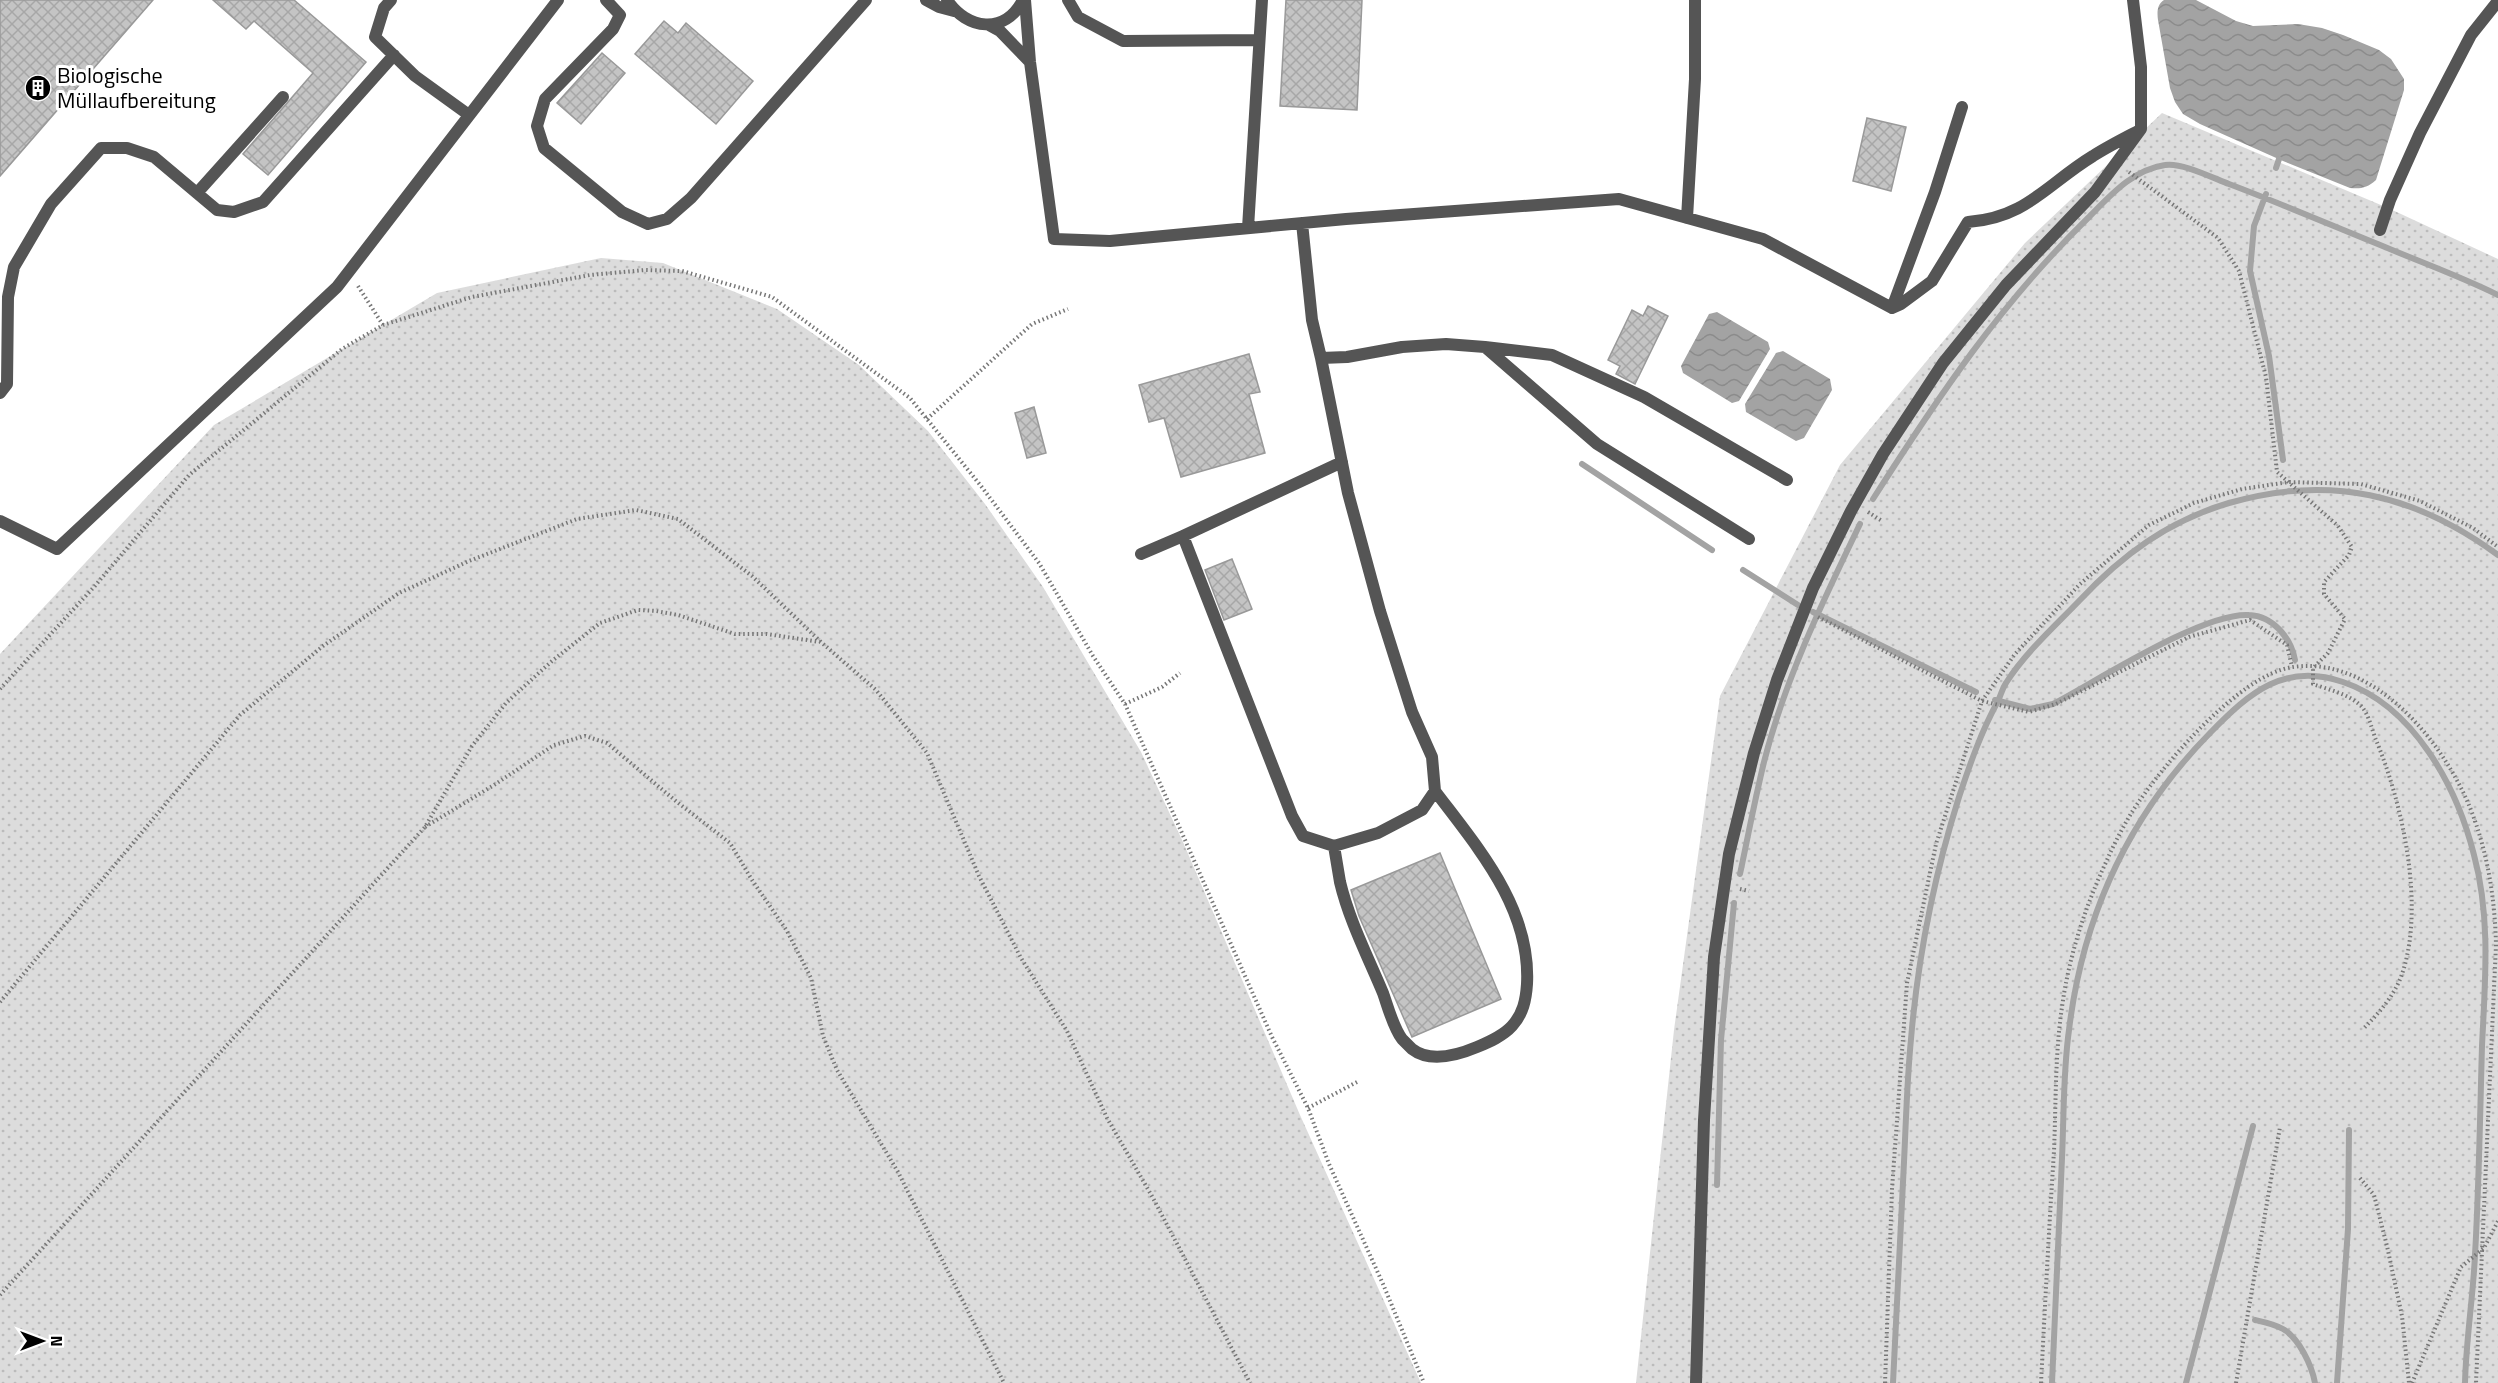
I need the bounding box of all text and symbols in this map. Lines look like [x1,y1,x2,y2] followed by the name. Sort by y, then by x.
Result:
[57,58,216,117] place label: Biologische Müllaufbereitung
[23,73,53,103] building icon: Biologische Müllaufbereitung
[12,1311,72,1371] north arrow
[45,1335,69,1347] text: N

